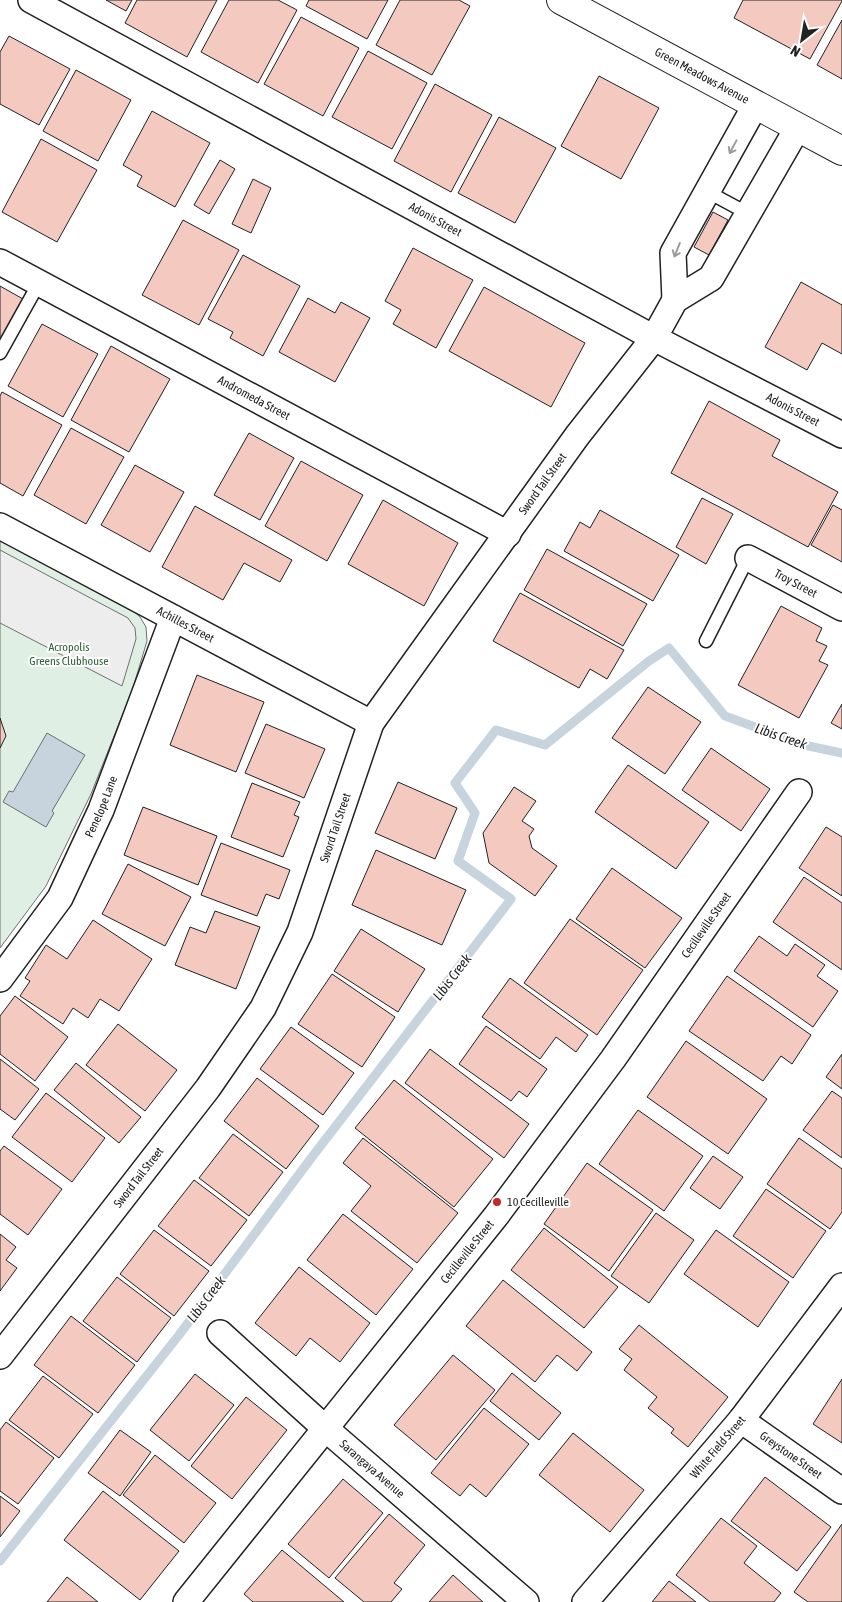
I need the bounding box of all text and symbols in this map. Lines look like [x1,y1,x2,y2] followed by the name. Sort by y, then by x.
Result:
[777,15,827,65] north arrow
[788,42,803,60] text: N
[652,45,751,107] street label: Green Meadows Avenue
[727,140,737,154] one-way arrow
[406,199,465,240] street label: Adonis Street
[672,242,681,257] one-way arrow
[215,373,293,423] street label: Andromeda Street
[764,390,822,429] street label: Adonis Street
[516,450,570,517] street label: Sword Tail Street
[772,566,820,601] street label: Troy Street
[154,604,217,646] street label: Achilles Street
[29,640,109,668] park label: Acropolis Greens Clubhouse
[753,720,810,753] water label: Libis Creek
[82,774,120,840] street label: Penelope Lane
[317,791,354,864] street label: Sword Tail Street
[678,889,734,961] street label: Cecilleville Street
[429,950,475,1003] water label: Libis Creek
[111,1144,167,1210] street label: Sword Tail Street
[507,1195,569,1209] place label: 10 Cecilleville
[491,1196,503,1208] marker: 10 Cecilleville
[438,1217,497,1286] street label: Cecilleville Street
[183,1272,229,1325] water label: Libis Creek
[687,1413,749,1481] street label: White Field Street
[757,1428,825,1482] street label: Greystone Street
[337,1437,407,1501] street label: Sarangaya Avenue

